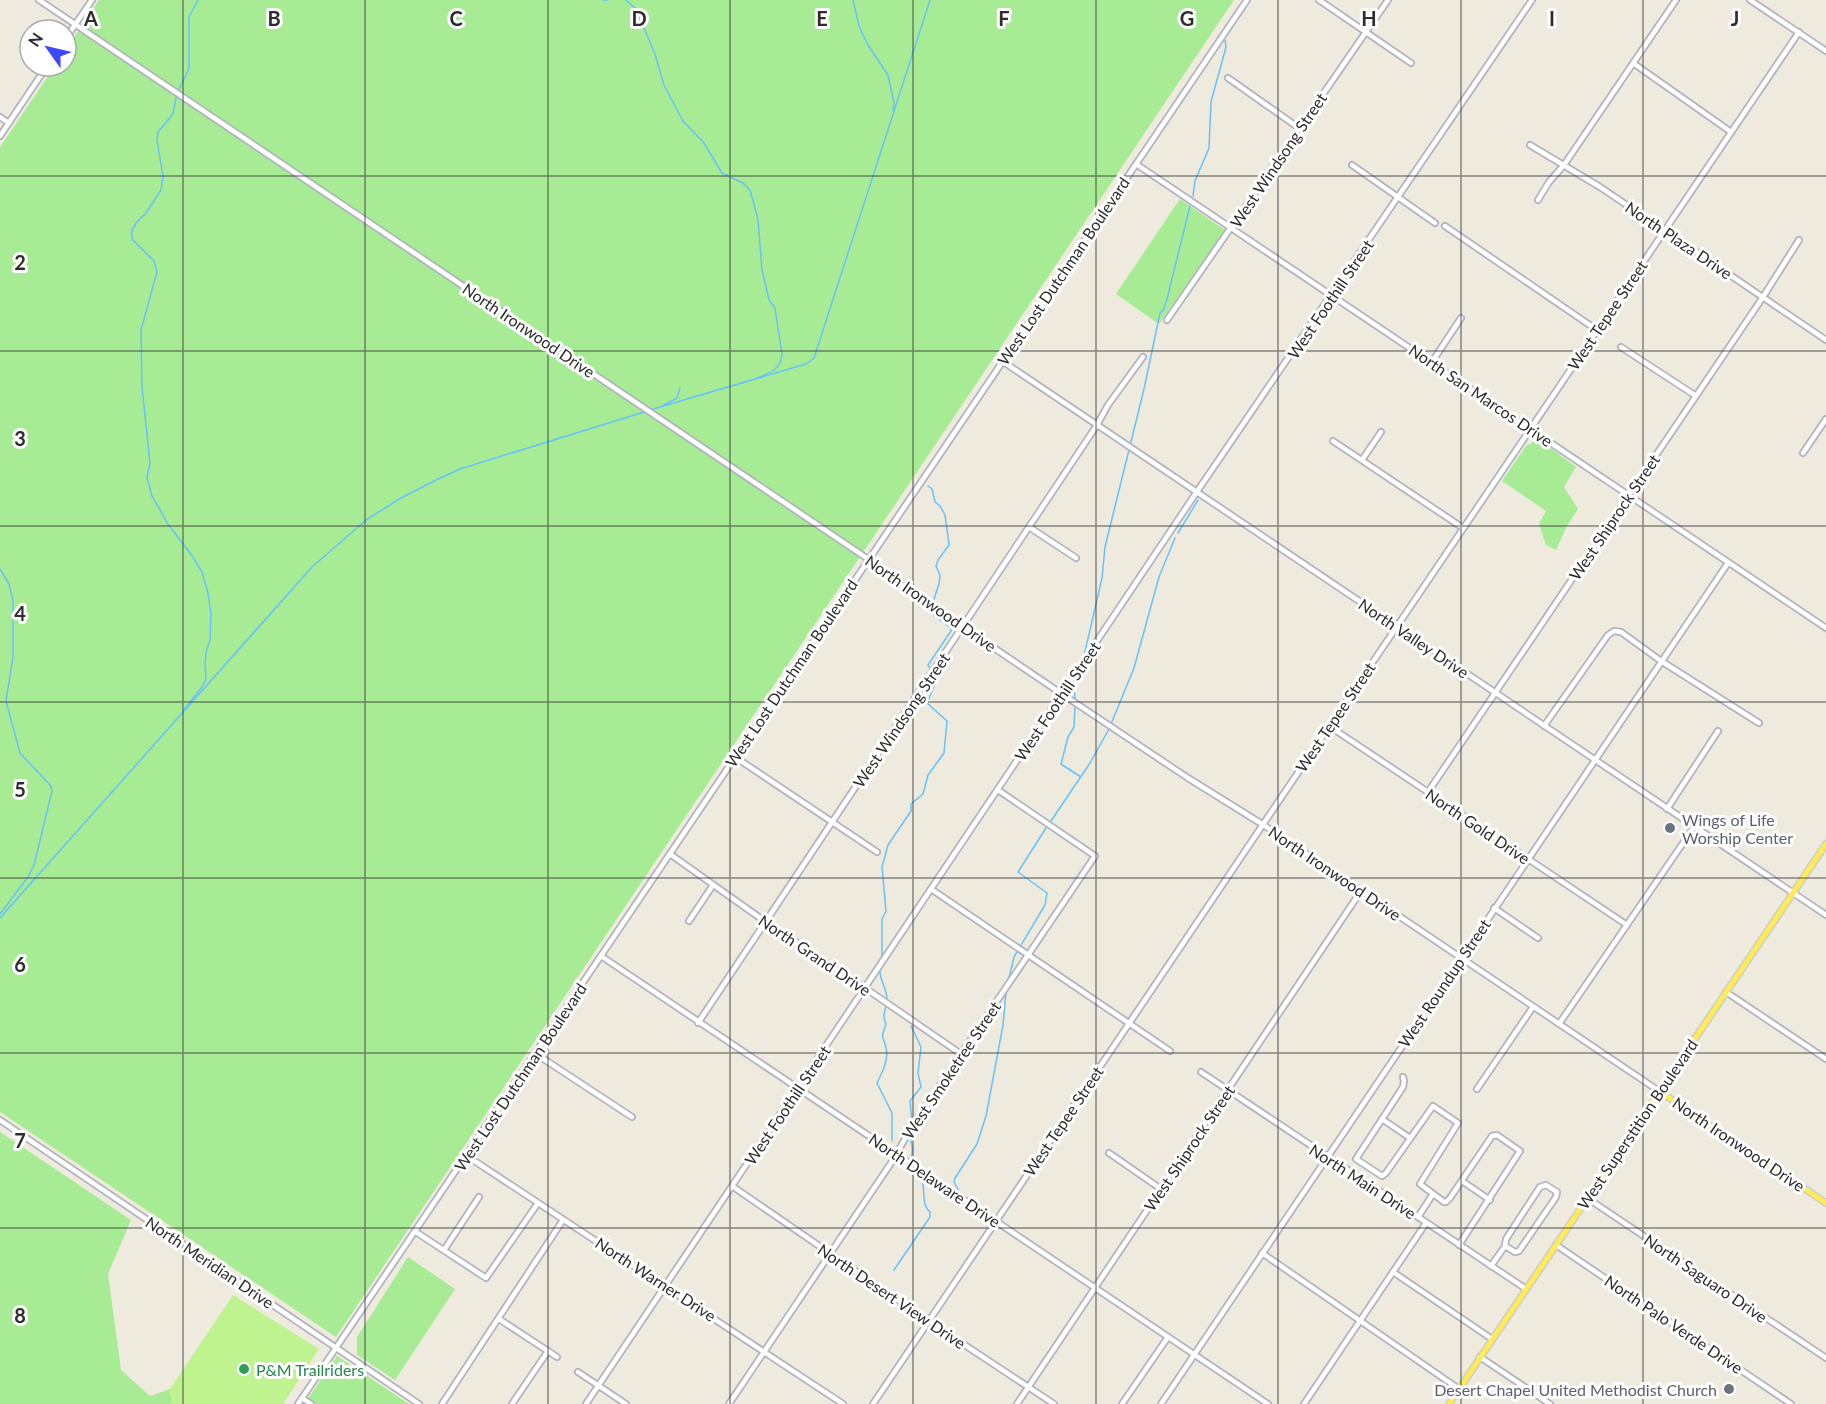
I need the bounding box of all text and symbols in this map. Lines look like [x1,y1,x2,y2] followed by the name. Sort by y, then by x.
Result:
[83,6,98,30] text: A
[267,6,281,30] text: B
[449,6,463,30] text: C
[631,6,647,30] text: D
[816,6,828,30] text: E
[998,6,1010,30] text: F
[1180,6,1194,30] text: G
[1361,6,1377,30] text: H
[1549,6,1555,30] text: I
[1731,6,1739,30] text: J
[18,18,78,78] north arrow
[24,29,46,50] text: N
[1226,89,1330,231] street label: West Windsong Street
[993,173,1133,369] street label: West Lost Dutchman Boulevard
[1622,197,1736,283] street label: North Plaza Drive
[1283,236,1377,362] street label: West Foothill Street
[14,250,26,274] text: 2
[1563,256,1651,374] street label: West Tepee Street
[459,279,599,381] street label: North Ironwood Drive
[1406,340,1556,450] street label: North San Marcos Drive
[14,426,26,450] text: 3
[1565,450,1663,584] street label: West Shiprock Street
[862,551,1000,655] street label: North Ironwood Drive
[721,575,861,771] street label: West Lost Dutchman Boulevard
[1355,594,1473,682] street label: North Valley Drive
[14,601,26,625] text: 4
[1010,638,1104,764] street label: West Foothill Street
[849,649,953,791] street label: West Windsong Street
[1291,658,1379,776] street label: West Tepee Street
[14,777,26,801] text: 5
[1422,784,1534,868] street label: North Gold Drive
[1682,810,1793,847] place label: Wings of Life Worship Center
[1663,821,1677,835] marker: Wings of Life Worship Center
[1265,822,1405,924] street label: North Ironwood Drive
[755,911,875,999] street label: North Grand Drive
[1394,915,1494,1051] street label: West Roundup Street
[14,952,26,976] text: 6
[450,979,590,1175] street label: West Lost Dutchman Boulevard
[898,997,1004,1142] street label: West Smoketree Street
[1573,1035,1701,1213] street label: West Superstition Boulevard
[740,1042,834,1168] street label: West Foothill Street
[1019,1062,1107,1180] street label: West Tepee Street
[1140,1081,1238,1215] street label: West Shiprock Street
[1669,1093,1809,1195] street label: North Ironwood Drive
[14,1128,26,1152] text: 7
[866,1129,1004,1231] street label: North Delaware Drive
[1306,1139,1420,1223] street label: North Main Drive
[142,1212,278,1312] street label: North Meridian Drive
[1641,1230,1771,1326] street label: North Saguaro Drive
[592,1233,720,1325] street label: North Warner Drive
[815,1239,969,1353] street label: North Desert View Drive
[1601,1271,1747,1377] street label: North Palo Verde Drive
[14,1303,26,1327] text: 8
[256,1360,364,1379] place label: P&M Trailriders
[237,1362,251,1376] marker: P&M Trailriders
[1434,1380,1717,1399] place label: Desert Chapel United Methodist Church
[1722,1382,1736,1396] marker: Desert Chapel United Methodist Church

